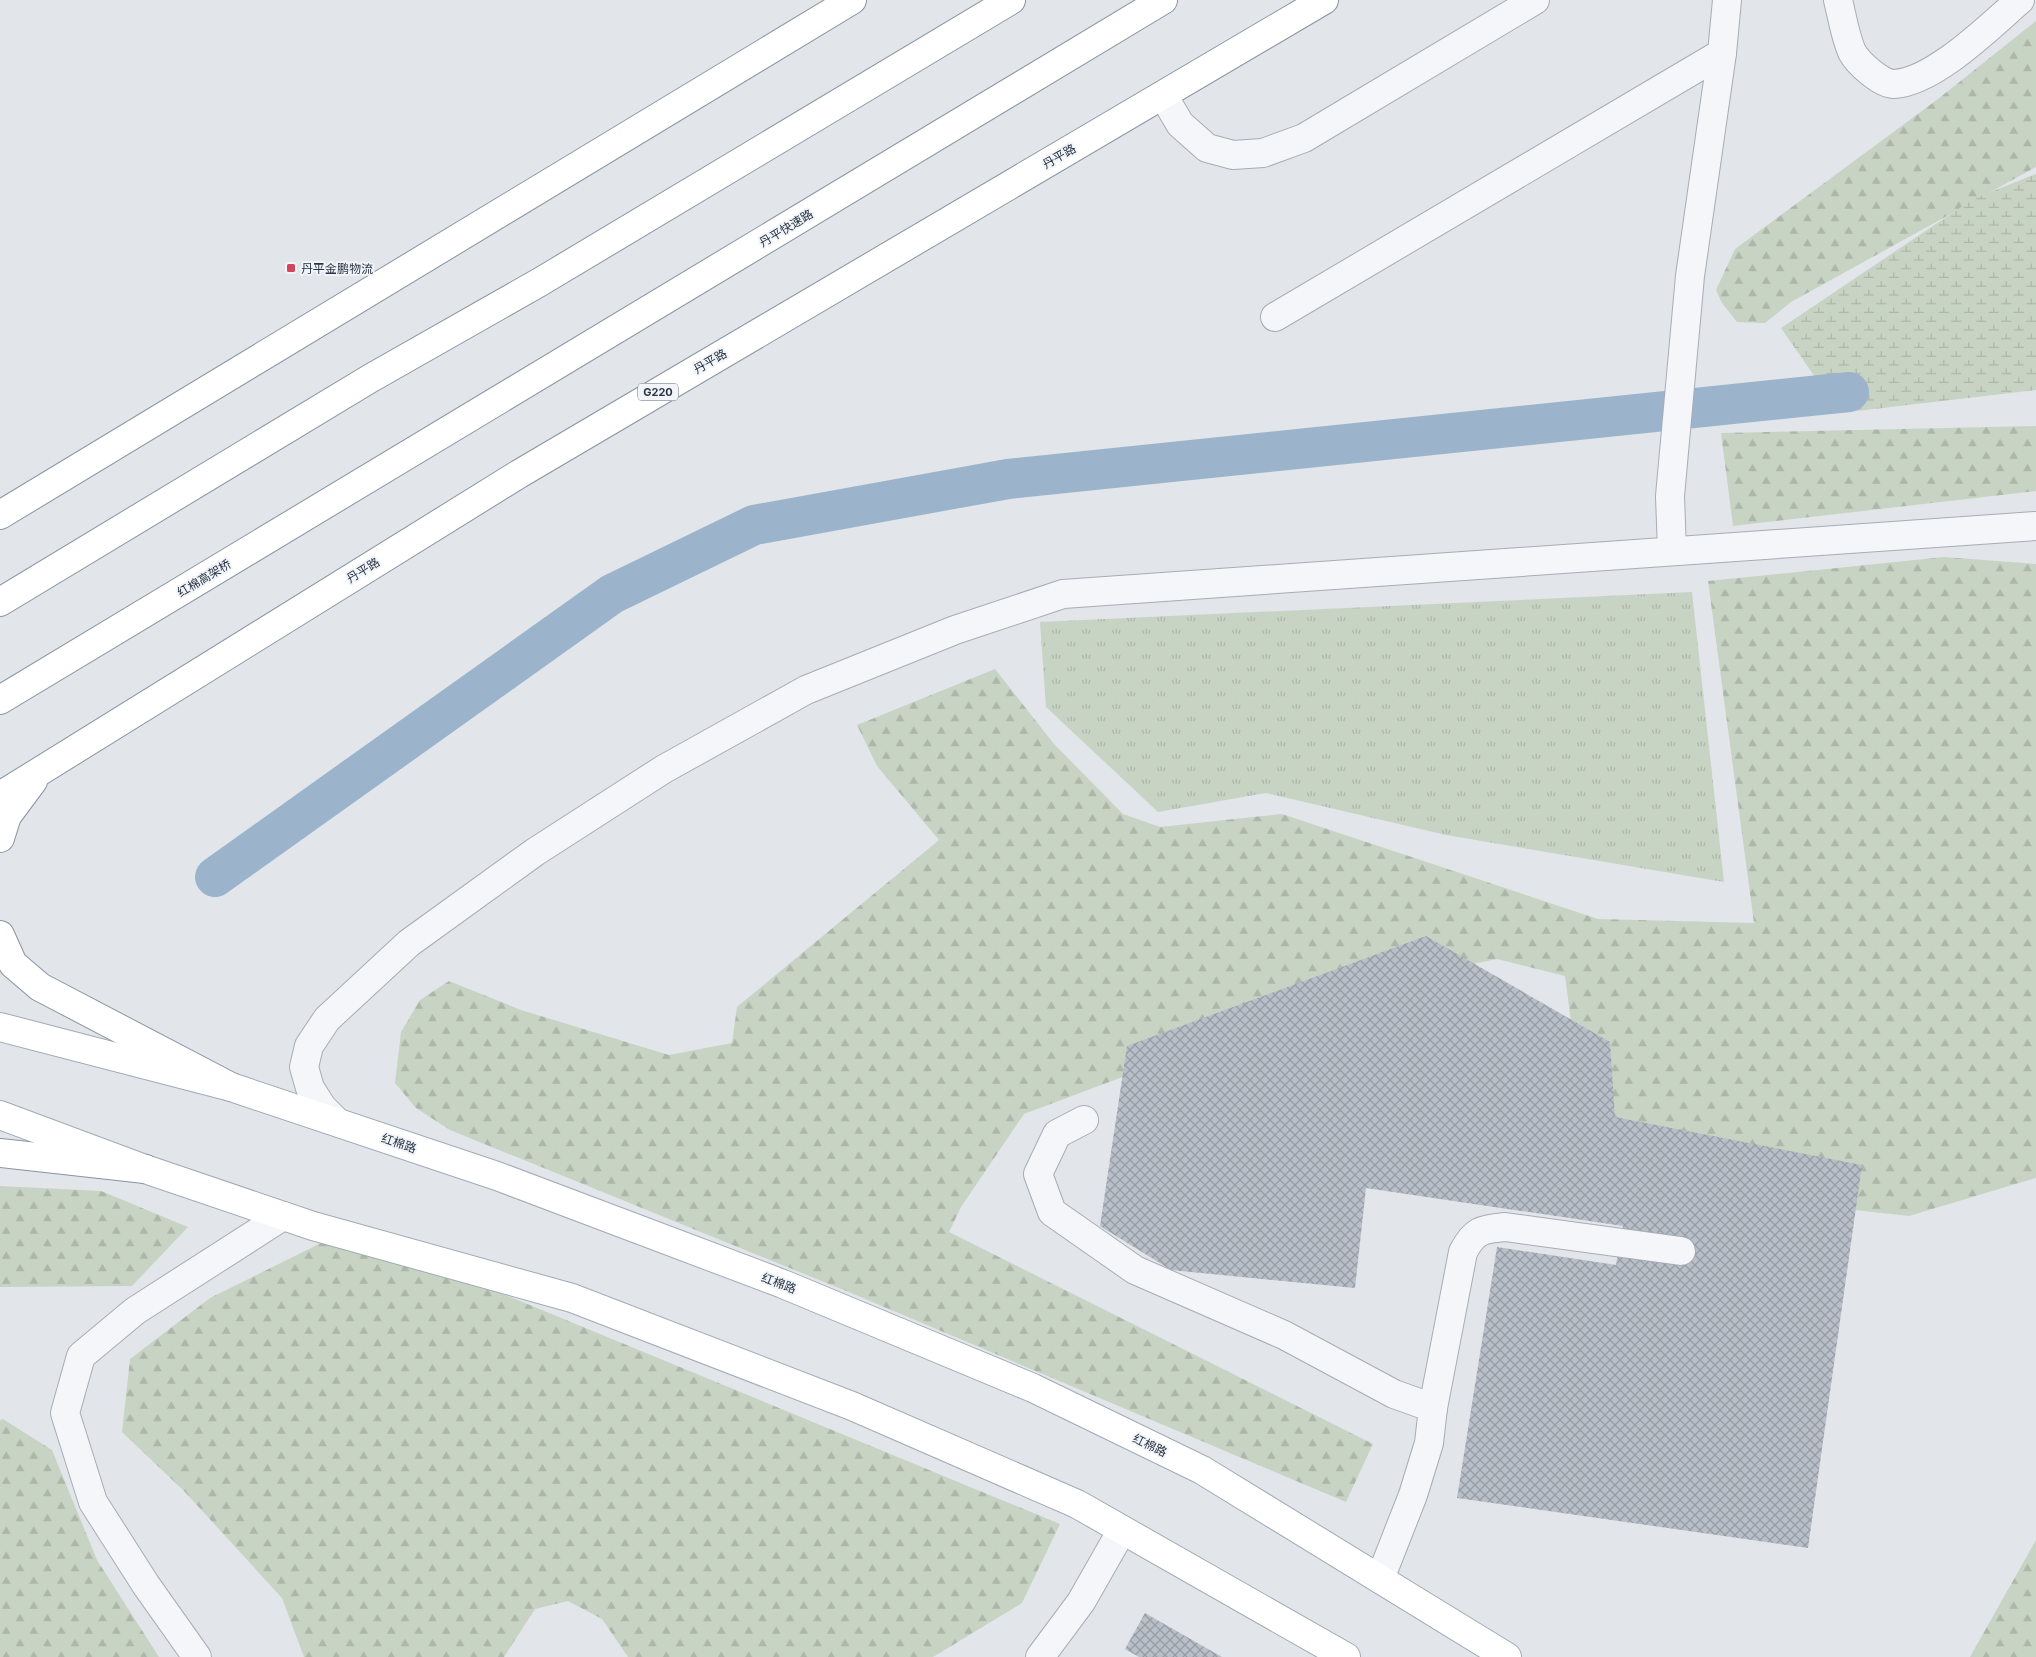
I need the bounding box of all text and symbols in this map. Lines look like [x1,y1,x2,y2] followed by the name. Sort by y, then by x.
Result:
[1040,141,1078,171] street label: 丹平路
[756,206,816,250] street label: 丹平快速路
[301,261,373,276] place label: 丹平金鹏物流
[285,262,297,274] marker: 丹平金鹏物流
[691,346,729,376] street label: 丹平路
[638,384,678,401] road number: G220
[344,554,382,586] street label: 丹平路
[174,556,234,600] street label: 红棉高架桥
[380,1130,418,1156] street label: 红棉路
[760,1270,798,1296] street label: 红棉路
[1131,1430,1169,1460] street label: 红棉路

